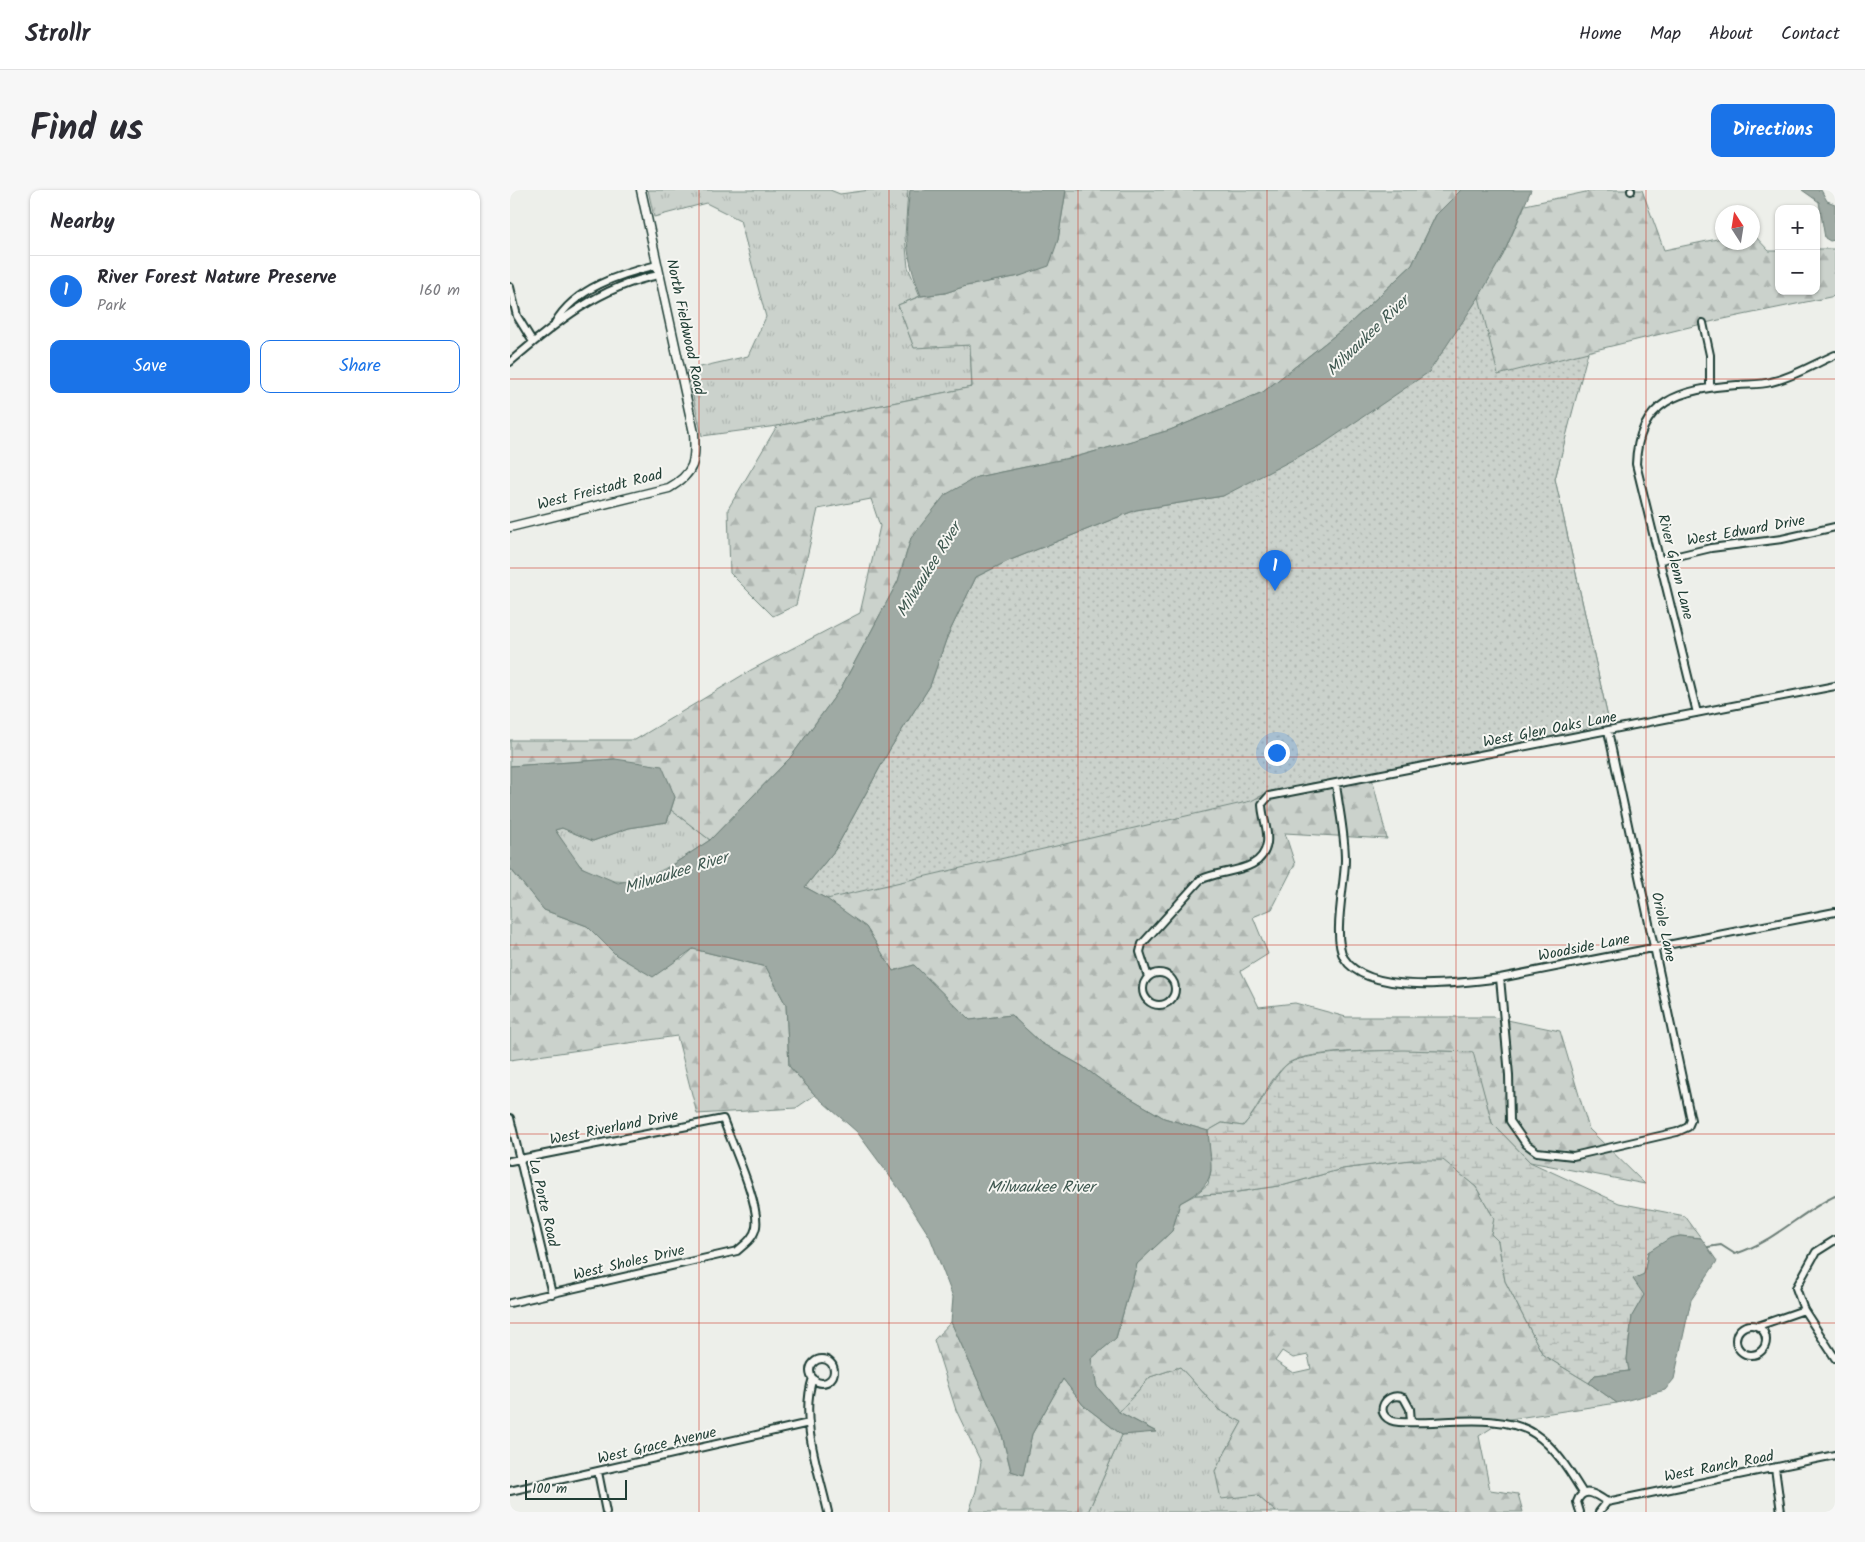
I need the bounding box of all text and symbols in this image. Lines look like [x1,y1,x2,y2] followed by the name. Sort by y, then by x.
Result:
[25,15,90,54] text: Strollr
[1579,20,1622,49] text: Home
[1650,20,1681,49] text: Map
[1709,20,1753,49] text: About
[1781,20,1840,49] text: Contact
[30,102,143,158] text: Find us
[1711,104,1835,157] button: Directions
[1715,205,1760,250] north arrow
[1775,205,1820,295] map controls
[1775,205,1820,250] button: +
[50,206,115,239] text: Nearby
[1775,250,1820,295] button: −
[659,257,711,398] street label: North Fieldwood Road
[97,263,337,293] text: River Forest Nature Preserve
[64,278,68,303] text: 1
[419,278,460,303] text: 160 m
[1321,287,1418,382] water label: Milwaukee River
[97,293,126,318] text: Park
[50,340,250,393] button: Save
[260,340,460,393] button: Share
[535,463,666,517] street label: West Freistadt Road
[1685,509,1807,553] street label: West Edward Drive
[1650,512,1700,623] street label: River Glenn Lane
[890,515,970,622] water label: Milwaukee River
[1259,550,1291,591] pin: 1
[1481,705,1619,755] street label: West Glen Oaks Lane
[1264,740,1290,766] your location
[621,844,734,901] water label: Milwaukee River
[1644,890,1682,964] street label: Oriole Lane
[1536,927,1632,969] street label: Woodside Lane
[548,1104,681,1152] street label: West Riverland Drive
[521,1157,565,1250] street label: La Porte Road
[987,1175,1098,1200] water label: Milwaukee River
[571,1238,687,1287] street label: West Sholes Drive
[595,1421,719,1471] street label: West Grace Avenue
[1662,1445,1776,1489] street label: West Ranch Road
[525,1477,628,1500] scale bar
[532,1478,567,1500] text: 100 m

